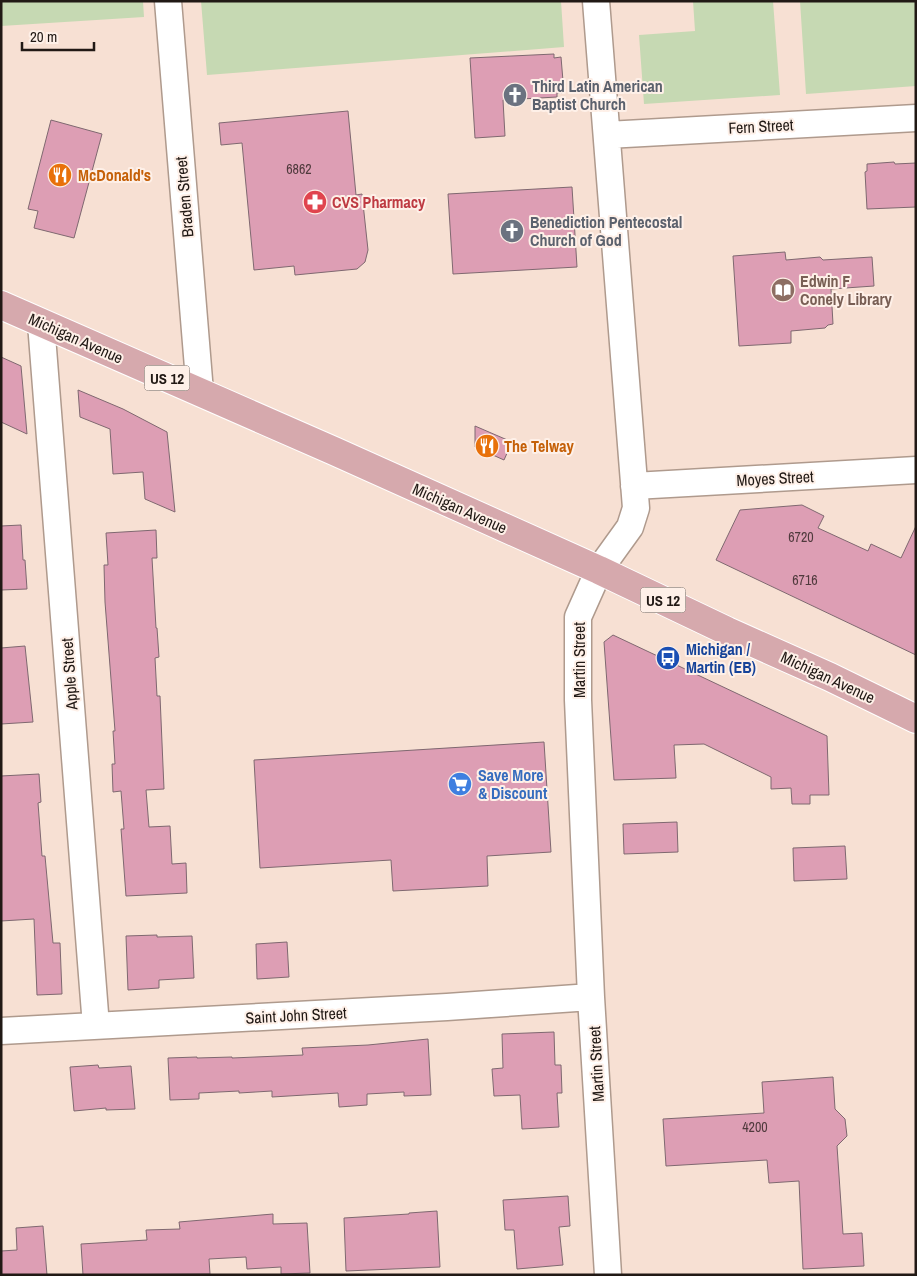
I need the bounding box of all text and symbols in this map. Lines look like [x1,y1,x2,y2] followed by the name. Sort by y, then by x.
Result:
[22,20,95,52] scale bar
[30,26,57,47] text: 20 m
[532,75,663,115] place label: Third Latin American Baptist Church
[502,82,528,108] church icon: Third Latin American Baptist Church
[728,113,794,139] street label: Fern Street
[169,155,198,238] street label: Braden Street
[286,160,312,178] house number: 6862
[47,162,73,188] restaurant icon: McDonald's
[78,164,151,186] place label: McDonald's
[302,189,328,215] pharmacy icon: CVS Pharmacy
[332,191,426,213] place label: CVS Pharmacy
[530,211,682,251] place label: Benediction Pentecostal Church of God
[499,218,525,244] church icon: Benediction Pentecostal Church of God
[800,270,893,310] place label: Edwin F Conely Library
[770,277,796,303] library icon: Edwin F Conely Library
[25,307,127,369] street label: Michigan Avenue
[144,366,190,390] road number: US 12
[474,433,500,459] restaurant icon: The Telway
[504,435,574,457] place label: The Telway
[736,465,815,491] street label: Moyes Street
[409,477,511,539] street label: Michigan Avenue
[788,528,814,546] house number: 6720
[792,571,818,589] house number: 6716
[640,588,686,612] road number: US 12
[568,622,590,698] street label: Martin Street
[55,637,83,712] street label: Apple Street
[686,638,756,678] place label: Michigan / Martin (EB)
[655,645,681,671] bus stop icon: Michigan / Martin (EB)
[778,646,878,708] street label: Michigan Avenue
[478,764,548,804] place label: Save More & Discount
[447,771,473,797] supermarket icon: Save More & Discount
[245,1001,348,1029] street label: Saint John Street
[583,1025,609,1102] street label: Martin Street
[742,1118,768,1136] house number: 4200

